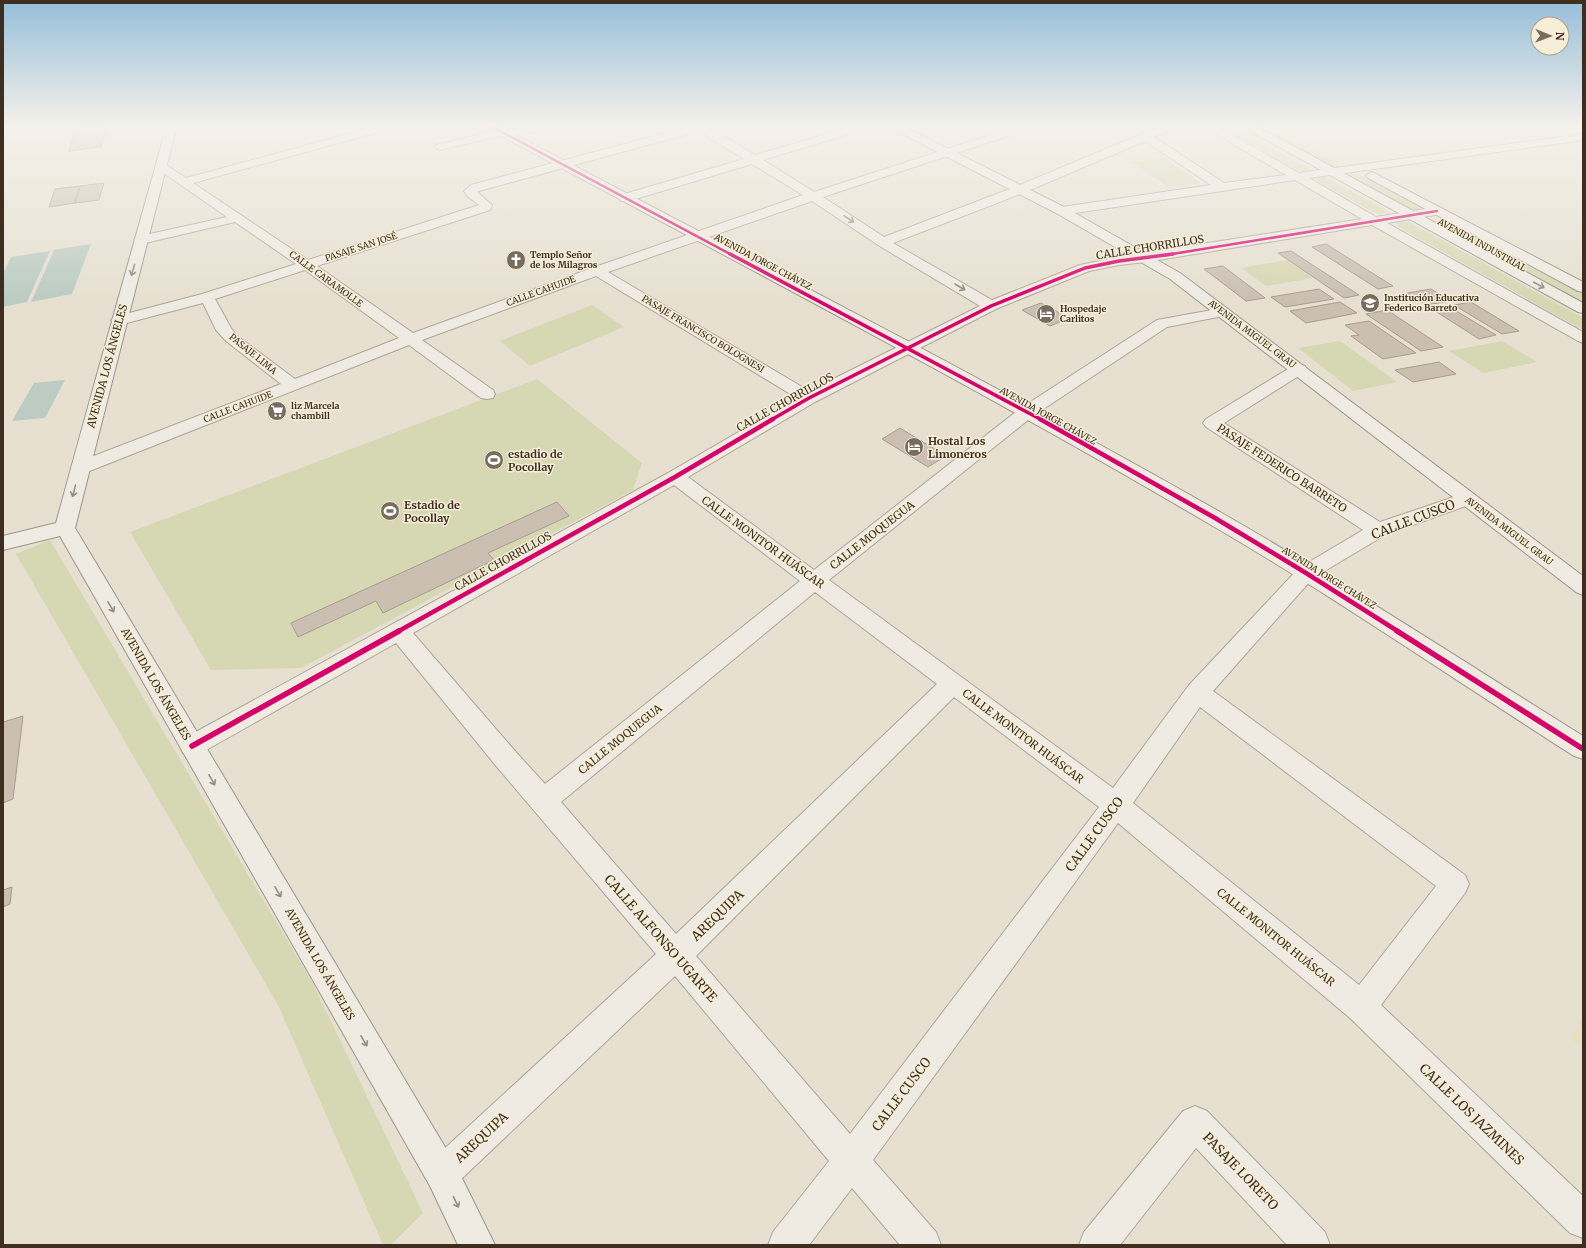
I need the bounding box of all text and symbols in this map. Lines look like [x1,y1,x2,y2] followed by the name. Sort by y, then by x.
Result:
[1530,16,1570,56] north arrow
[1553,32,1567,41] text: N
[843,215,854,224] one-way arrow
[1435,215,1529,274] street label: AVENIDA INDUSTRIAL
[323,229,399,263] street label: PASAJE SAN JOSÉ
[712,230,815,292] street label: AVENIDA JORGE CHÁVEZ
[1095,231,1205,262] street label: CALLE CHORRILLOS
[287,248,365,309] street label: CALLE CARAMOLLE
[505,249,527,271] church icon: Templo Señor de los Milagros
[530,249,598,270] place label: Templo Señor de los Milagros
[129,264,136,277] one-way arrow
[505,273,577,308] street label: CALLE CAHUIDE
[1533,282,1545,289] one-way arrow
[954,284,966,292] one-way arrow
[1359,292,1381,314] school or university icon: Institución Educativa Federico Barreto
[1384,292,1479,313] place label: Institución Educativa Federico Barreto
[640,293,767,375] street label: PASAJE FRANCISCO BOLOGNESI
[1205,296,1299,370] street label: AVENIDA MIGUEL GRAU
[83,302,130,430] street label: AVENIDA LOS ÁNGELES
[1035,303,1057,325] hotel icon: Hospedaje Carlitos
[1060,303,1106,324] place label: Hospedaje Carlitos
[227,331,280,377] street label: PASAJE LIMA
[734,369,836,435] street label: CALLE CHORRILLOS
[997,383,1099,447] street label: AVENIDA JORGE CHÁVEZ
[202,388,274,425] street label: CALLE CAHUIDE
[266,400,288,422] supermarket icon: liz Marcela chambill
[291,400,340,421] place label: liz Marcela chambill
[1214,421,1350,515] street label: PASAJE FEDERICO BARRETO
[928,434,987,461] place label: Hostal Los Limoneros
[903,436,925,458] hotel icon: Hostal Los Limoneros
[508,447,563,474] place label: estadio de Pocollay
[483,449,505,471] sports icon: estadio de Pocollay
[70,484,78,497] one-way arrow
[699,493,827,591] street label: CALLE MONITOR HUÁSCAR
[1462,493,1556,567] street label: AVENIDA MIGUEL GRAU
[1369,496,1457,543] street label: CALLE CUSCO
[827,497,917,572] street label: CALLE MOQUEGUA
[404,498,460,525] place label: Estadio de Pocollay
[379,500,401,522] sports icon: Estadio de Pocollay
[452,528,554,594] street label: CALLE CHORRILLOS
[1279,543,1379,611] street label: AVENIDA JORGE CHÁVEZ
[108,601,116,613] one-way arrow
[118,624,194,743] street label: AVENIDA LOS ÁNGELES
[960,686,1087,786] street label: CALLE MONITOR HUÁSCAR
[575,701,665,777] street label: CALLE MOQUEGUA
[209,774,217,786] one-way arrow
[1062,794,1127,875] street label: CALLE CUSCO
[601,871,721,1006] street label: CALLE ALFONSO UGARTE
[687,885,748,945] street label: AREQUIPA
[1214,885,1338,989] street label: CALLE MONITOR HUÁSCAR
[274,886,282,898] one-way arrow
[282,904,358,1023] street label: AVENIDA LOS ÁNGELES
[361,1035,369,1047] one-way arrow
[868,1054,935,1135] street label: CALLE CUSCO
[1416,1060,1528,1169] street label: CALLE LOS JAZMINES
[450,1108,512,1167] street label: AREQUIPA
[1199,1129,1282,1214] street label: PASAJE LORETO
[453,1196,460,1208] one-way arrow

